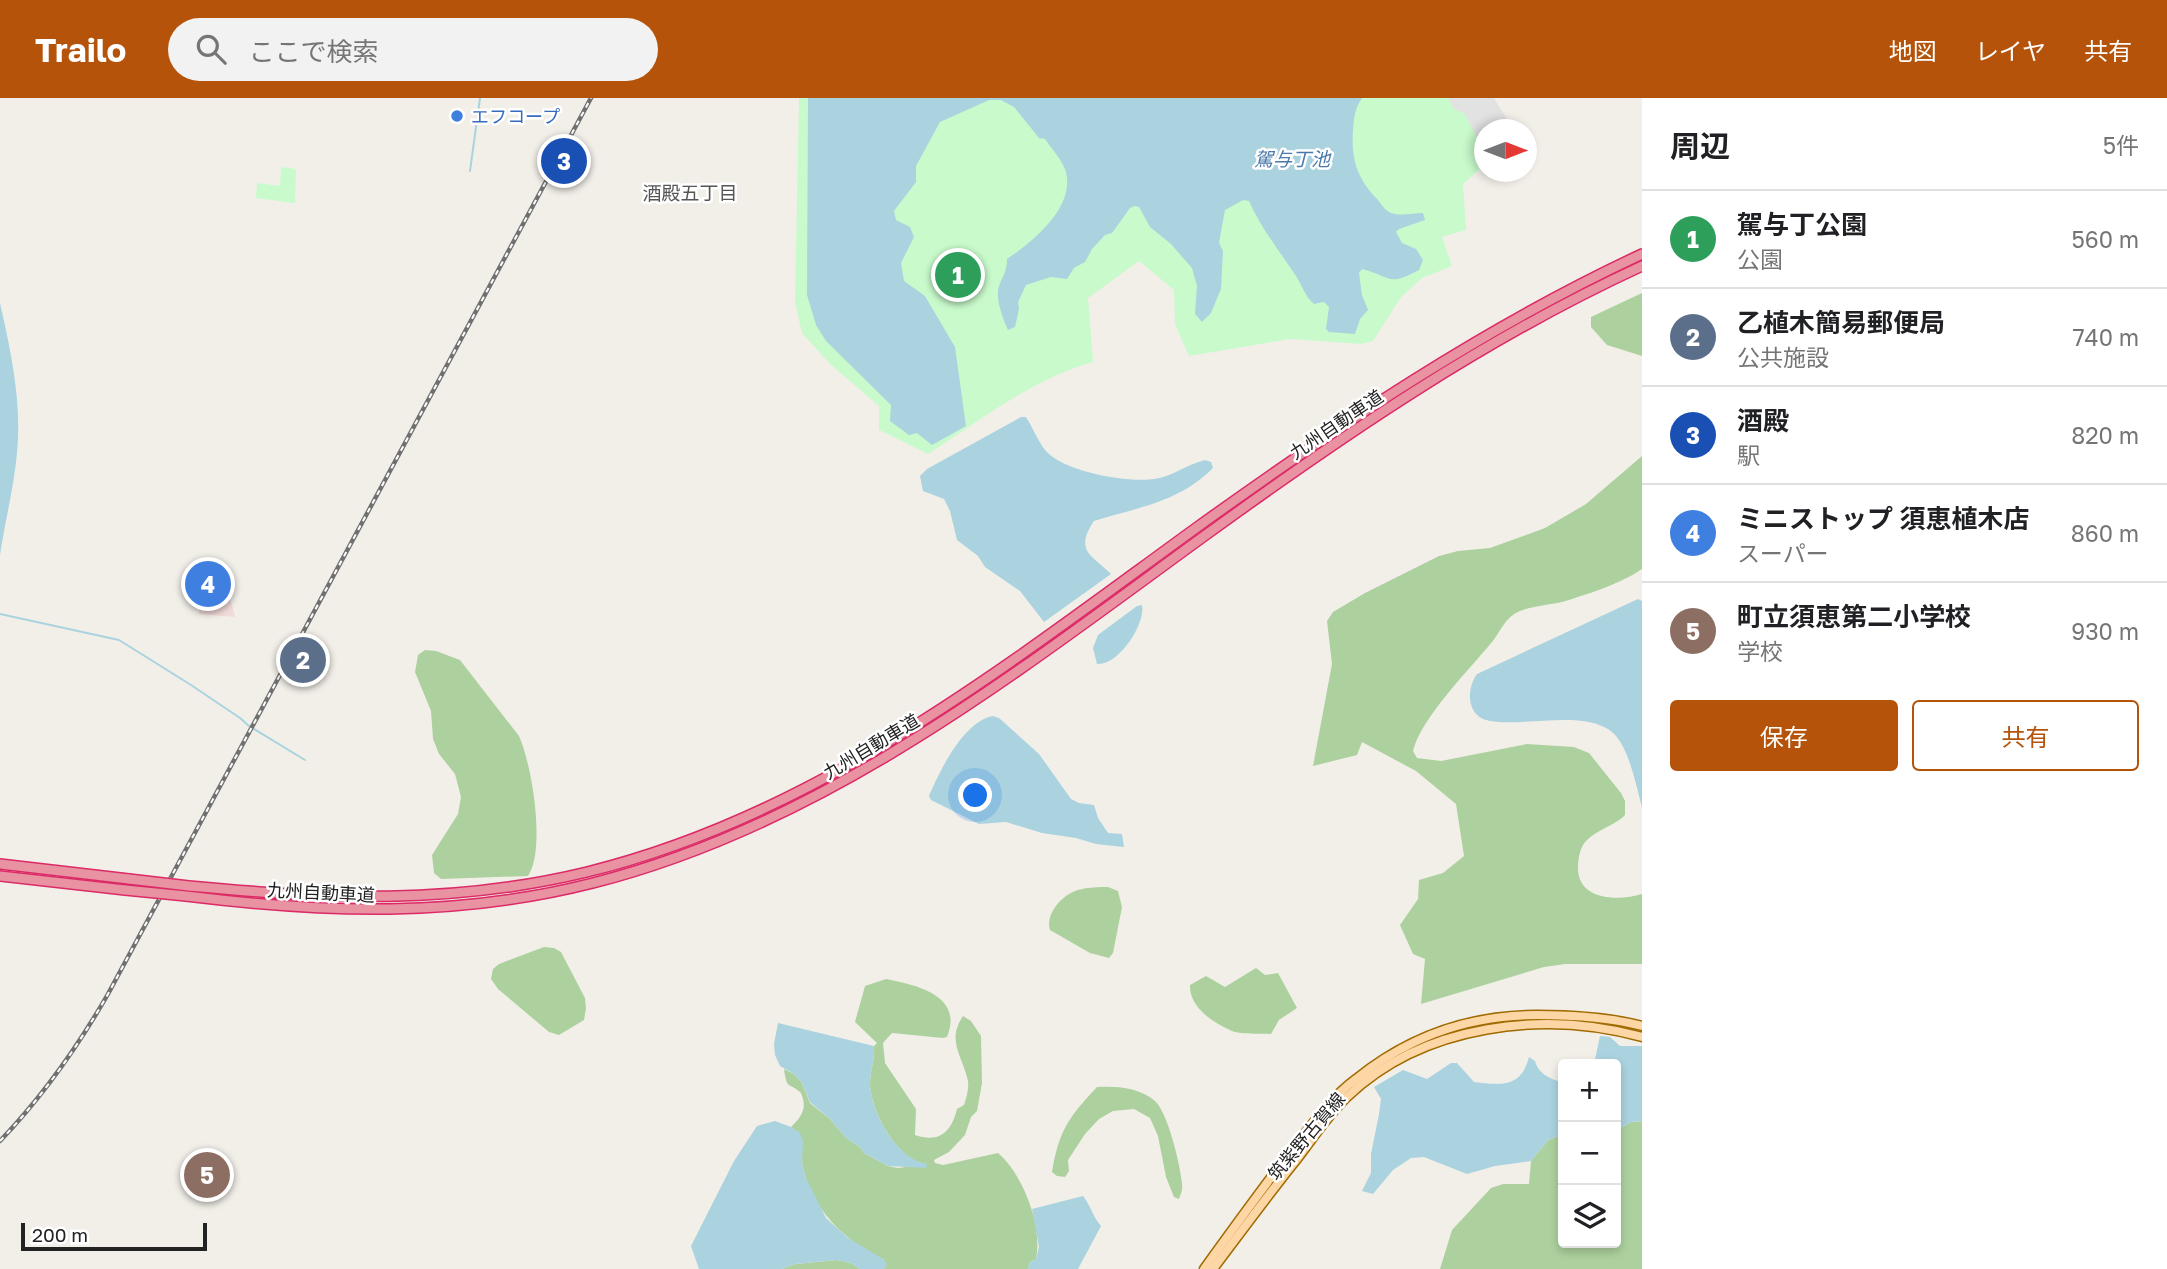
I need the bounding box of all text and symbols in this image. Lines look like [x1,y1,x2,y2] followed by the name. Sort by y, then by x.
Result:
[168,18,658,81] search box
[35,30,126,69] text: Trailo
[192,30,230,68] icon: search
[248,36,378,67] text: ここで検索
[1889,36,1937,65] text: 地図
[1975,36,2046,65] text: レイヤ
[2084,36,2132,65] text: 共有
[471,105,560,127] place label: エフコープ
[449,108,465,124] marker: エフコープ
[1474,119,1537,182] north arrow
[1670,128,1730,164] text: 周辺
[2103,131,2139,159] text: 5件
[541,135,587,187] pin: 3
[1254,147,1332,170] water label: 駕与丁池
[642,181,738,204] district label: 酒殿五丁目
[1737,209,1867,240] text: 駕与丁公園
[1687,225,1699,253] text: 1
[2071,225,2139,253] text: 560 m
[1737,245,1783,273] text: 公園
[935,249,981,301] pin: 1
[1737,307,1945,338] text: 乙植木簡易郵便局
[1686,323,1700,351] text: 2
[2072,323,2139,351] text: 740 m
[1737,343,1829,371] text: 公共施設
[1285,385,1387,463] street label: 九州自動車道
[1737,405,1789,436] text: 酒殿
[1686,421,1700,449] text: 3
[2071,421,2139,449] text: 820 m
[1737,441,1760,469] text: 駅
[1737,503,2030,534] text: ミニストップ 須恵植木店
[1686,519,1700,547] text: 4
[2071,519,2139,547] text: 860 m
[1737,539,1829,567] text: スーパー
[185,558,231,610] pin: 4
[1737,601,1971,632] text: 町立須恵第二小学校
[1686,617,1700,645] text: 5
[2071,617,2139,645] text: 930 m
[280,634,326,686] pin: 2
[1737,637,1783,665] text: 学校
[1670,700,1898,771] button: 保存
[1912,700,2139,771] button: 共有
[819,709,923,783] street label: 九州自動車道
[958,778,992,812] your location
[266,878,376,906] street label: 九州自動車道
[1558,1059,1621,1248] map controls
[1558,1059,1621,1122] button: +
[1263,1088,1349,1184] street label: 筑紫野古賀線
[1558,1122,1621,1185] button: −
[184,1149,230,1201] pin: 5
[1558,1185,1621,1248] button: layers
[21,1220,206,1252] scale bar
[32,1223,88,1246] text: 200 m

